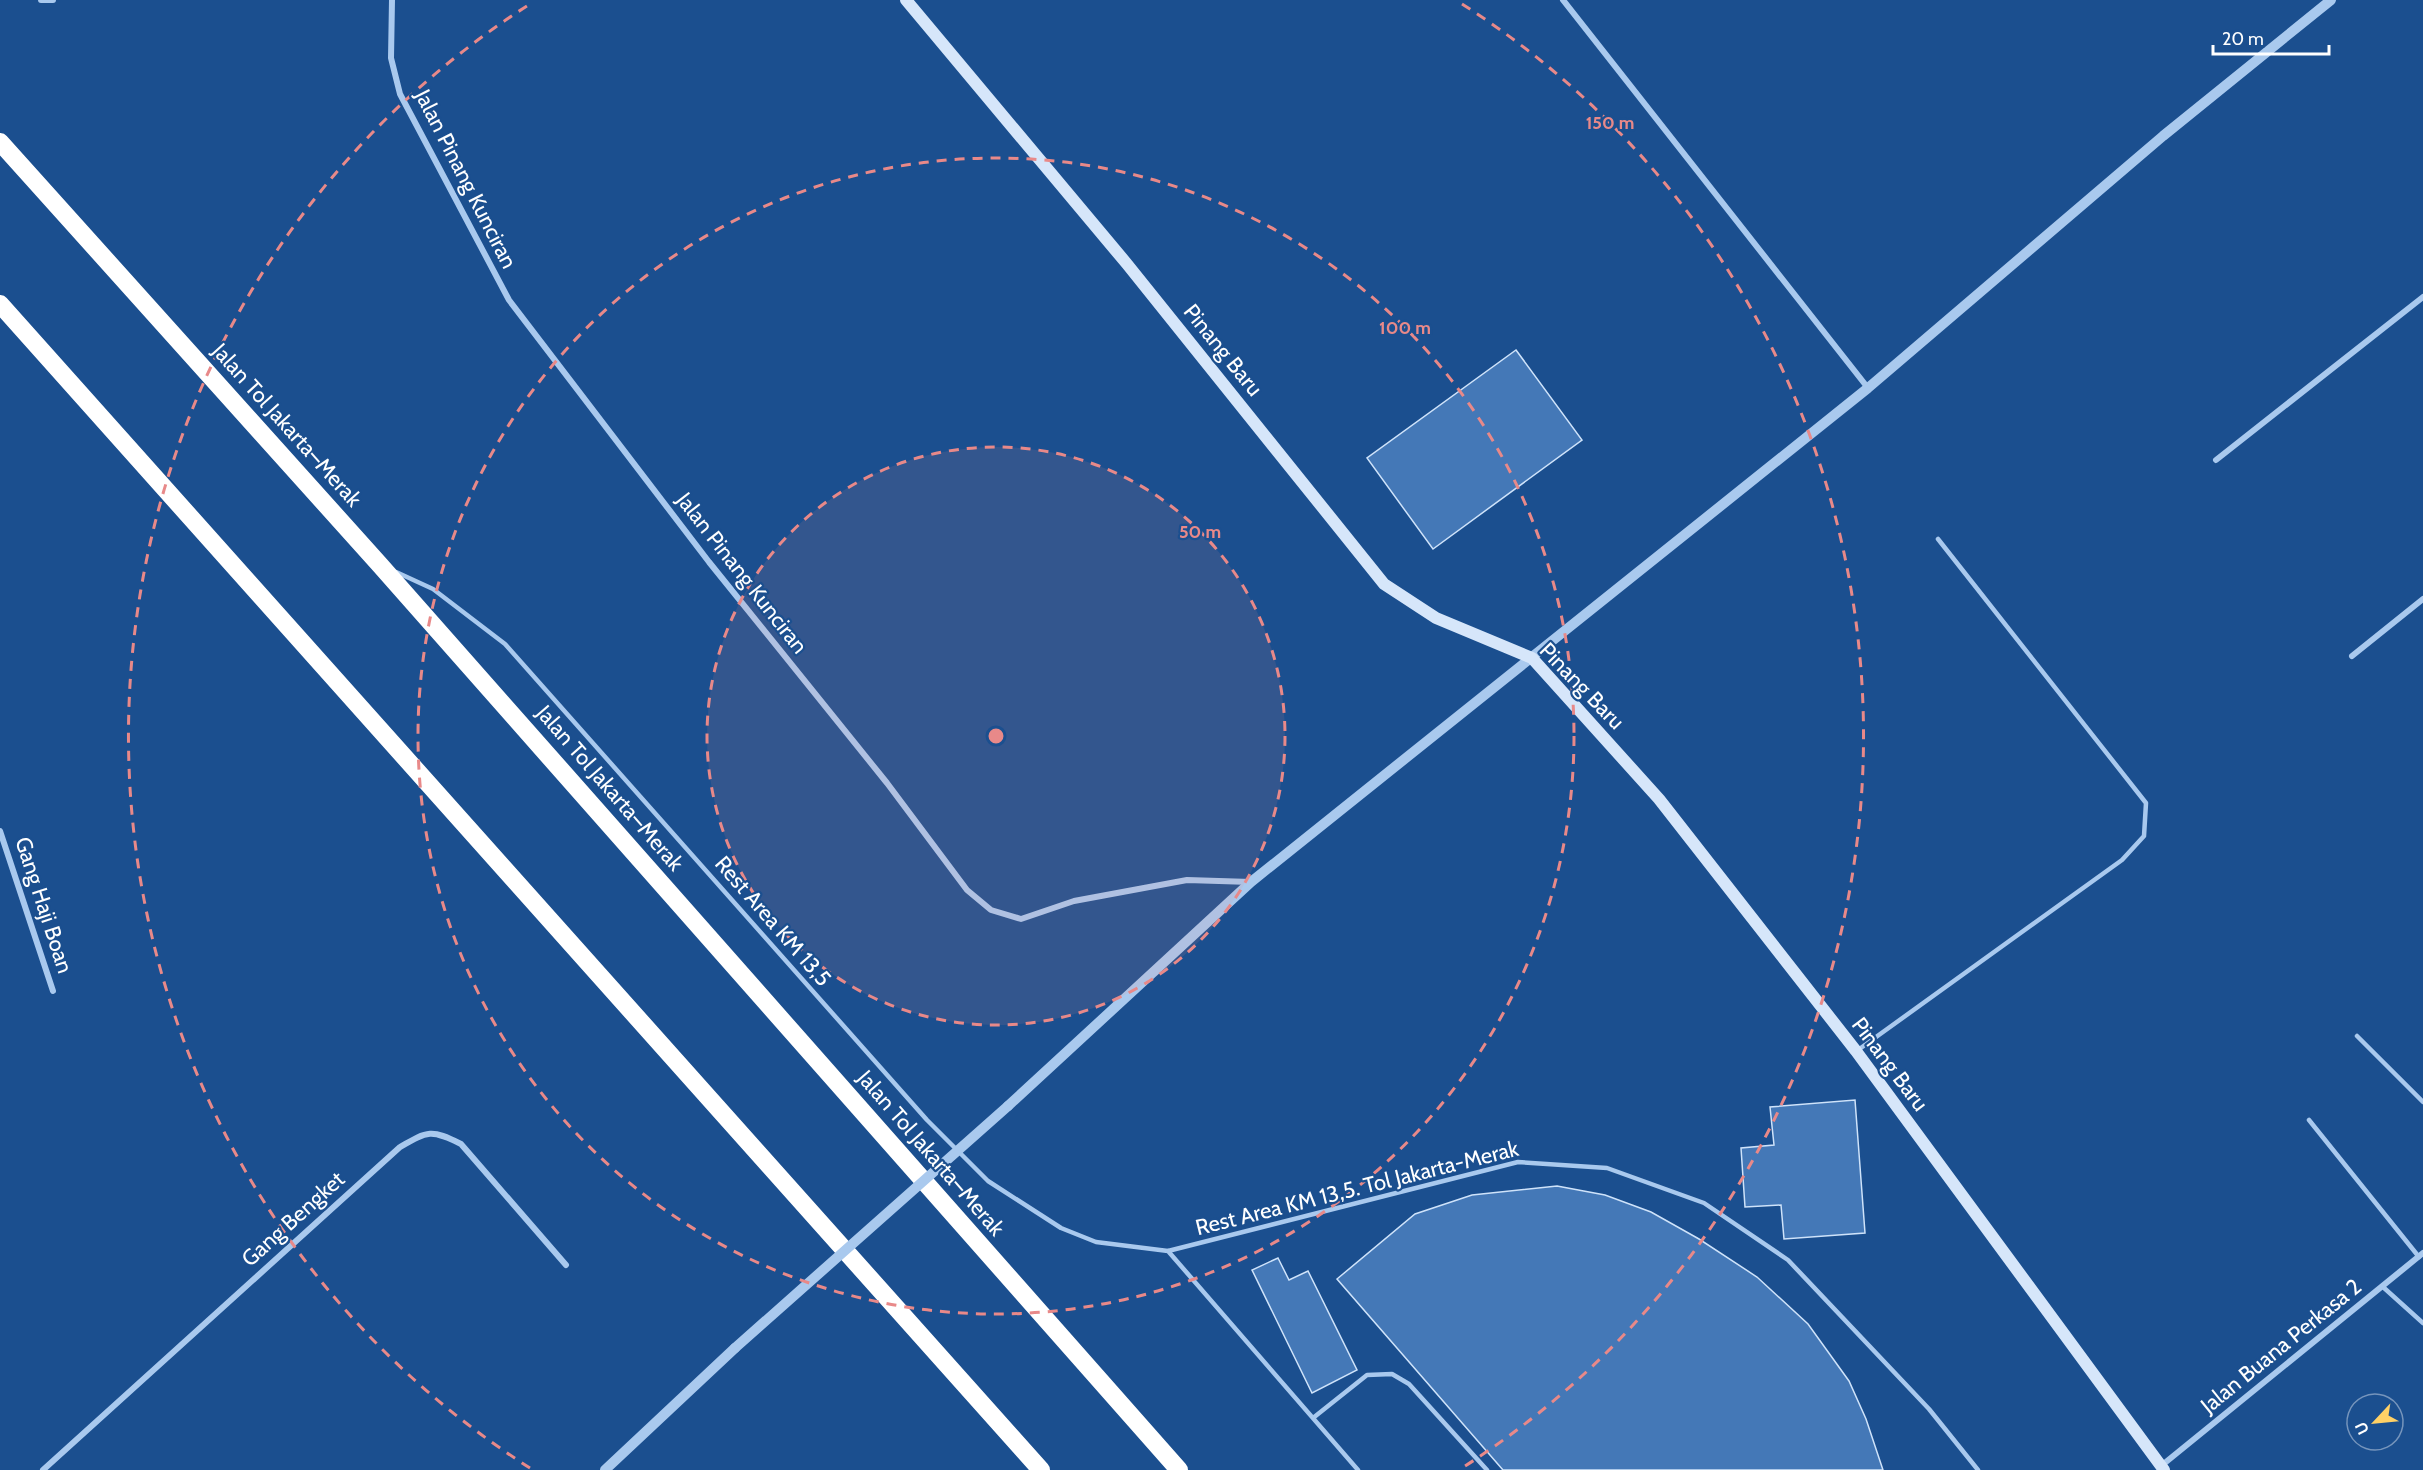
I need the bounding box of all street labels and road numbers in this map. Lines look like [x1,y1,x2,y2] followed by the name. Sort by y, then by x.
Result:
[409,84,523,273] street label: Jalan Pinang Kunciran
[1178,299,1268,401] street label: Pinang Baru
[206,337,368,512] street label: Jalan Tol Jakarta–Merak
[670,486,813,659] street label: Jalan Pinang Kunciran
[1534,637,1630,735] street label: Pinang Baru
[530,699,689,876] street label: Jalan Tol Jakarta–Merak
[9,833,79,977] street label: Gang Haji Boan
[709,850,837,992] street label: Rest Area KM 13,5
[1846,1012,1934,1116] street label: Pinang Baru
[851,1064,1010,1241] street label: Jalan Tol Jakarta–Merak
[1193,1135,1521,1241] street label: Rest Area KM 13,5. Tol Jakarta-Merak
[236,1165,350,1272] street label: Gang Bengket
[2194,1273,2367,1420] street label: Jalan Buana Perkasa 2

